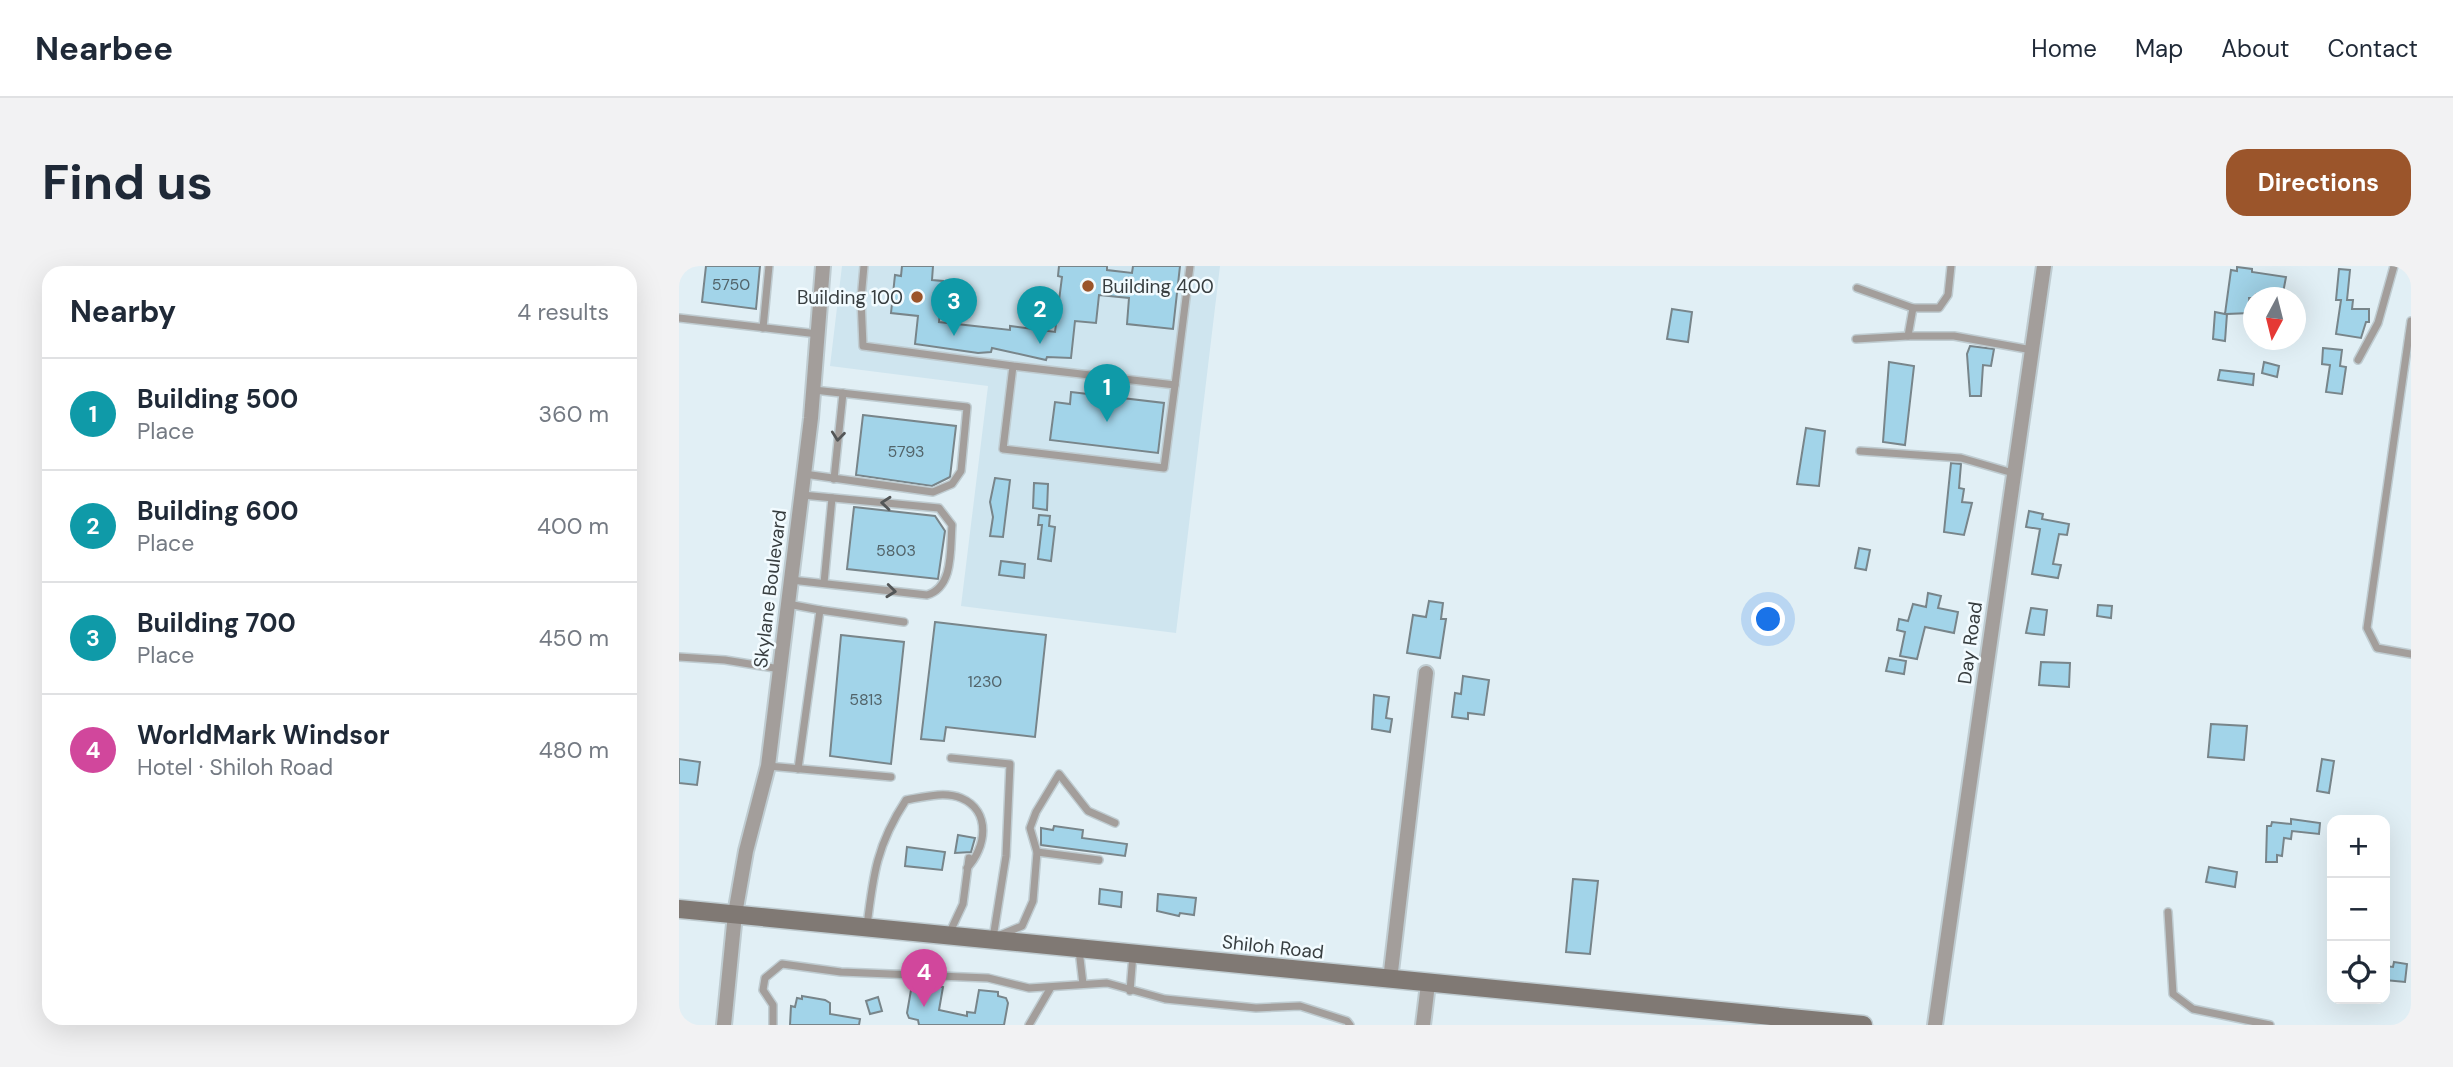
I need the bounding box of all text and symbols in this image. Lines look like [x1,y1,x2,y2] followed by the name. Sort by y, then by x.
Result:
[35,27,173,70] text: Nearbee
[2031,33,2097,64] text: Home
[2135,33,2183,64] text: Map
[2221,33,2290,64] text: About
[2328,33,2418,64] text: Contact
[2226,149,2411,216] button: Directions
[42,150,213,214] text: Find us
[712,274,750,295] house number: 5750
[1102,274,1214,299] place label: Building 400
[931,278,977,336] pin: 3
[1080,278,1096,294] marker: Building 400
[797,285,903,310] place label: Building 100
[1017,286,1063,344] pin: 2
[2243,287,2306,350] north arrow
[909,289,925,305] marker: Building 100
[70,292,176,331] text: Nearby
[517,297,609,327] text: 4 results
[1084,364,1130,422] pin: 1
[137,382,298,416] text: Building 500
[89,399,97,429] text: 1
[539,399,609,429] text: 360 m
[137,416,194,446] text: Place
[831,430,846,442] one-way arrow
[888,441,924,462] house number: 5793
[137,494,299,528] text: Building 600
[880,496,891,511] one-way arrow
[748,508,792,670] street label: Skylane Boulevard
[86,511,100,541] text: 2
[537,511,609,541] text: 400 m
[137,528,194,558] text: Place
[876,540,916,561] house number: 5803
[886,583,897,598] one-way arrow
[1952,600,1988,686] street label: Day Road
[1751,602,1785,636] your location
[137,606,296,640] text: Building 700
[86,623,100,653] text: 3
[539,623,609,653] text: 450 m
[137,640,194,670] text: Place
[968,671,1002,692] house number: 1230
[849,689,883,710] house number: 5813
[137,718,390,752] text: WorldMark Windsor
[86,735,100,765] text: 4
[539,735,609,765] text: 480 m
[137,752,333,782] text: Hotel · Shiloh Road
[2327,815,2390,1004] map controls
[2327,815,2390,878] button: +
[2327,878,2390,941] button: −
[1221,929,1325,965] street label: Shiloh Road
[2327,941,2390,1004] button: locate
[901,949,947,1007] pin: 4

